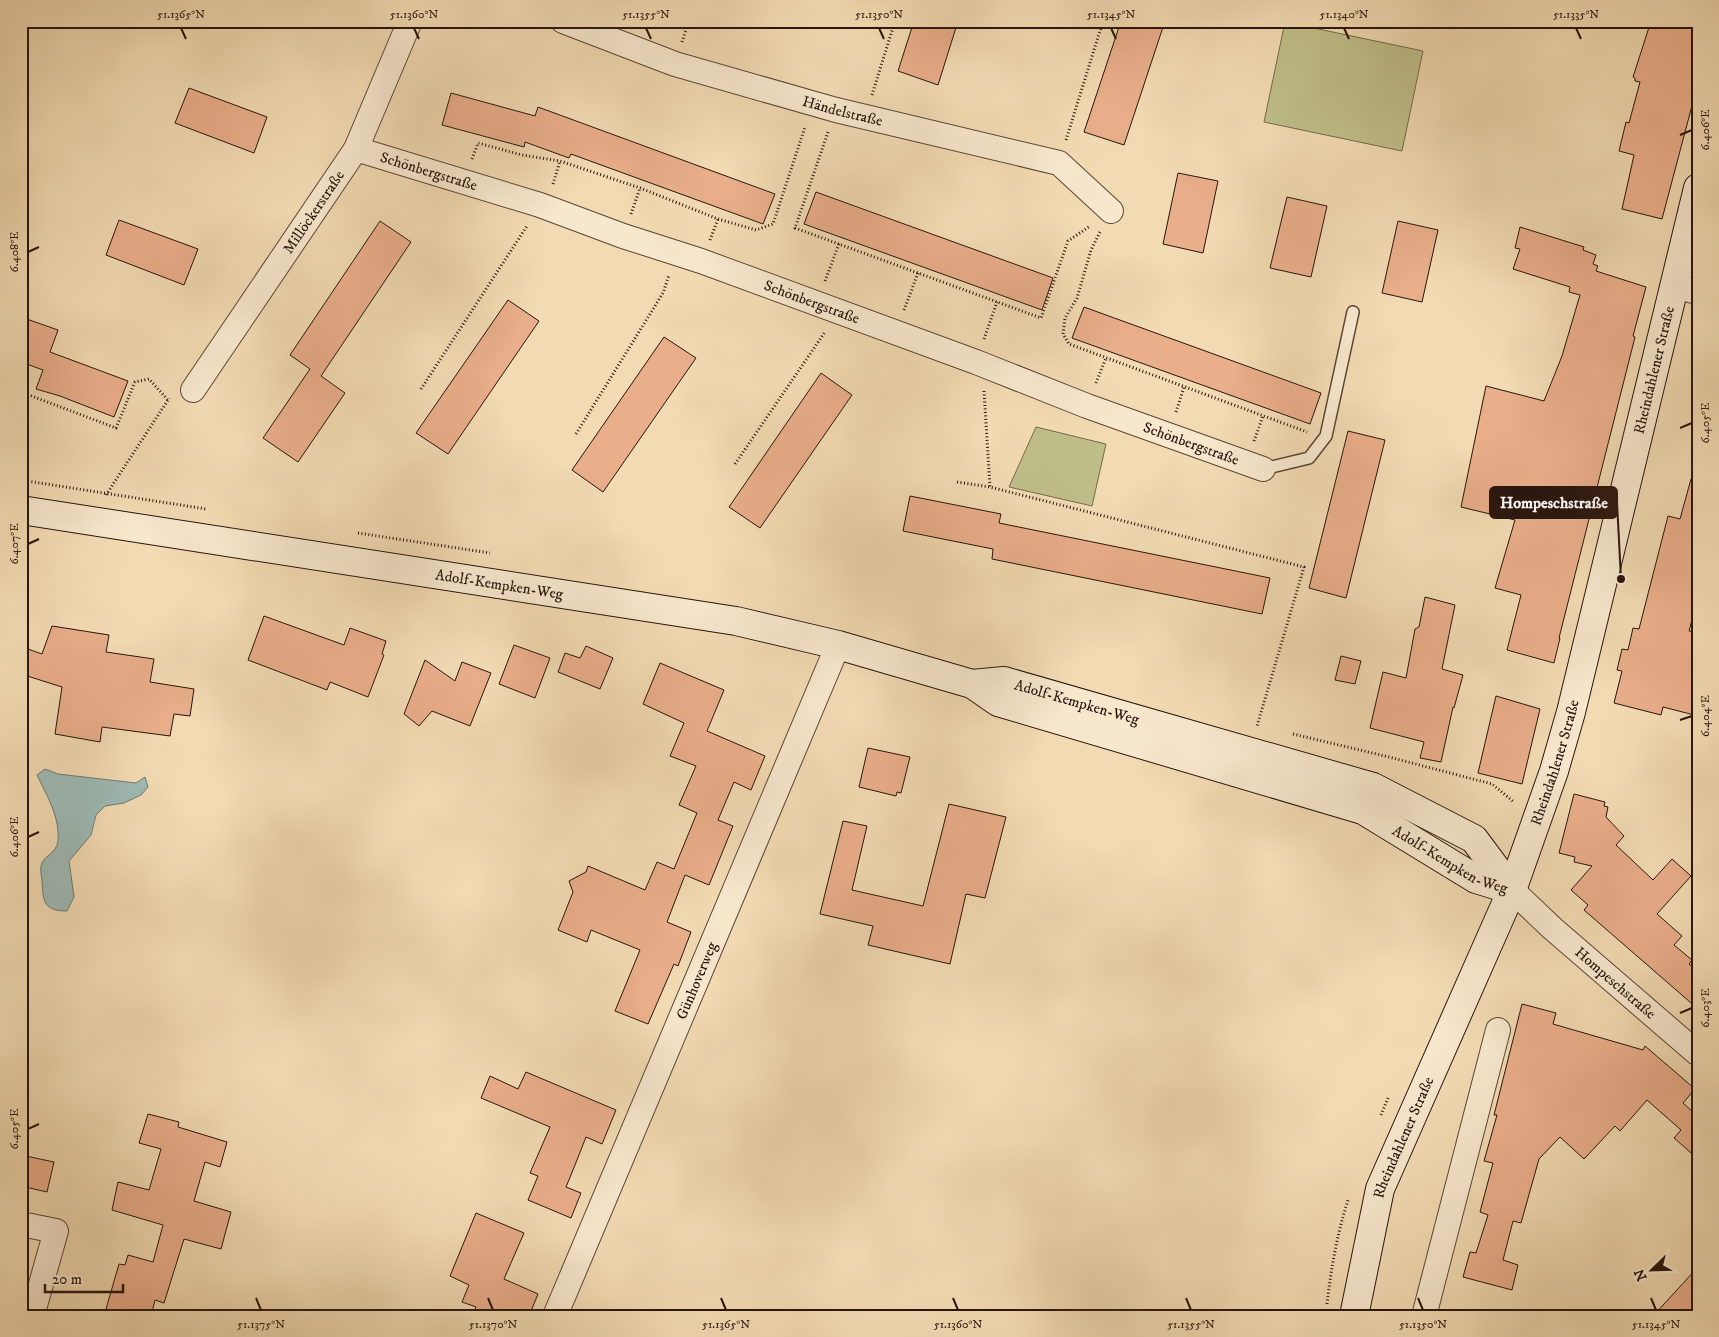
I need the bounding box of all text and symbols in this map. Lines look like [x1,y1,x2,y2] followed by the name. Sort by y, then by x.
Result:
[157,7,205,22] text: 51.1365°N
[390,7,438,22] text: 51.1360°N
[622,7,670,22] text: 51.1355°N
[855,7,903,22] text: 51.1350°N
[1087,7,1135,22] text: 51.1345°N
[1319,7,1369,22] text: 51.1340°N
[1553,7,1599,22] text: 51.1335°N
[800,92,884,131] street label: Händelstraße
[1698,109,1713,151] text: 6.406°E
[378,148,479,195] street label: Schönbergstraße
[279,167,349,258] street label: Millöckerstraße
[7,231,22,272] text: 6.408°E
[761,276,862,328] street label: Schönbergstraße
[1630,304,1679,436] street label: Rheindahlener Straße
[1698,402,1713,443] text: 6.405°E
[1141,418,1242,470] street label: Schönbergstraße
[1490,487,1617,518] callout: Hompeschstraße
[1500,493,1608,513] text: Hompeschstraße
[7,523,22,565] text: 6.407°E
[434,565,565,604] street label: Adolf-Kempken-Weg
[1012,675,1142,730] street label: Adolf-Kempken-Weg
[1698,695,1713,737] text: 6.404°E
[1527,698,1584,828] street label: Rheindahlener Straße
[7,816,22,858] text: 6.406°E
[1389,821,1511,898] street label: Adolf-Kempken-Weg
[672,939,722,1022] street label: Günhoverweg
[1571,943,1660,1023] street label: Hompeschstraße
[1698,988,1713,1028] text: 6.403°E
[1369,1074,1438,1200] street label: Rheindahlener Straße
[7,1108,22,1149] text: 6.405°E
[1626,1244,1676,1294] north arrow
[45,1262,122,1294] scale bar
[1630,1265,1651,1283] text: N
[52,1270,82,1289] text: 20 m
[237,1317,285,1332] text: 51.1375°N
[469,1317,517,1332] text: 51.1370°N
[702,1317,750,1332] text: 51.1365°N
[934,1317,982,1332] text: 51.1360°N
[1167,1317,1215,1332] text: 51.1355°N
[1399,1317,1447,1332] text: 51.1350°N
[1632,1317,1680,1332] text: 51.1345°N

